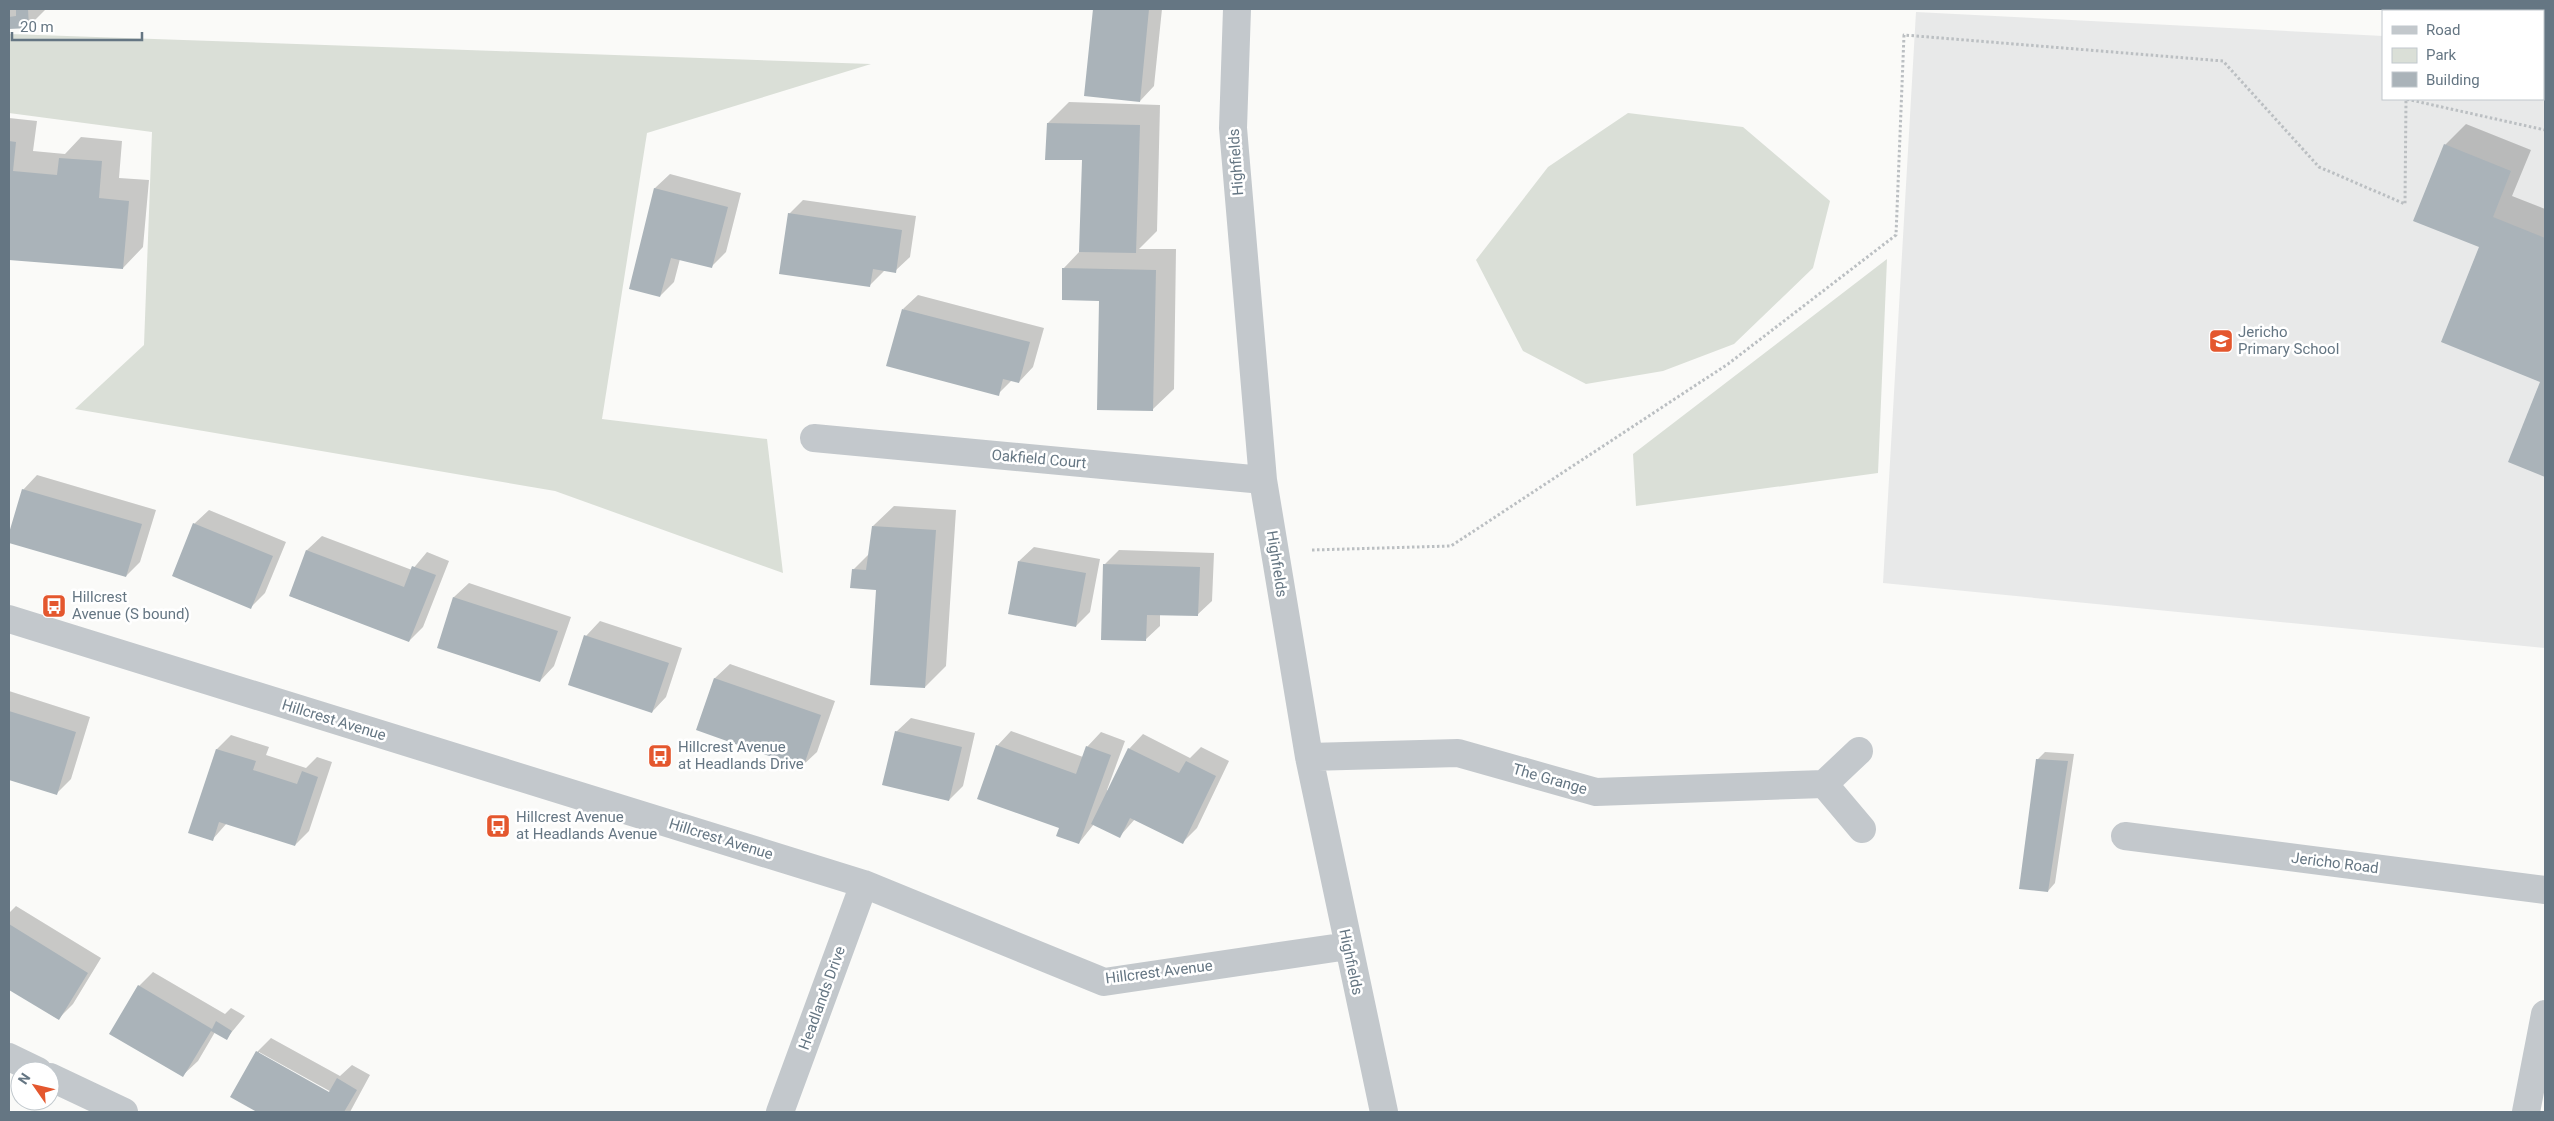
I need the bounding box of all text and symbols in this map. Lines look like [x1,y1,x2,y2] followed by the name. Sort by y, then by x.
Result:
[12,10,142,42] scale bar
[2382,10,2544,100] legend
[20,18,54,36] text: 20 m
[2426,21,2460,39] text: Road
[2426,46,2457,64] text: Park
[2426,71,2480,89] text: Building
[1225,128,1247,196] street label: Highfields
[2238,323,2339,358] place label: Jericho Primary School
[2208,328,2234,354] school or university icon: Jericho Primary School
[991,446,1087,472] street label: Oakfield Court
[1263,529,1291,599] street label: Highfields
[72,588,190,623] place label: Hillcrest Avenue (S bound)
[41,593,67,619] bus stop icon: Hillcrest Avenue (S bound)
[280,696,388,744] street label: Hillcrest Avenue
[678,738,804,773] place label: Hillcrest Avenue at Headlands Drive
[647,743,673,769] bus stop icon: Hillcrest Avenue at Headlands Drive
[1511,760,1589,798] street label: The Grange
[516,808,657,843] place label: Hillcrest Avenue at Headlands Avenue
[485,813,511,839] bus stop icon: Hillcrest Avenue at Headlands Avenue
[667,815,775,863] street label: Hillcrest Avenue
[2290,849,2380,877] street label: Jericho Road
[1335,927,1367,997] street label: Highfields
[795,944,849,1052] street label: Headlands Drive
[1104,956,1214,988] street label: Hillcrest Avenue
[10,1061,60,1111] north arrow
[15,1070,34,1087] text: N

